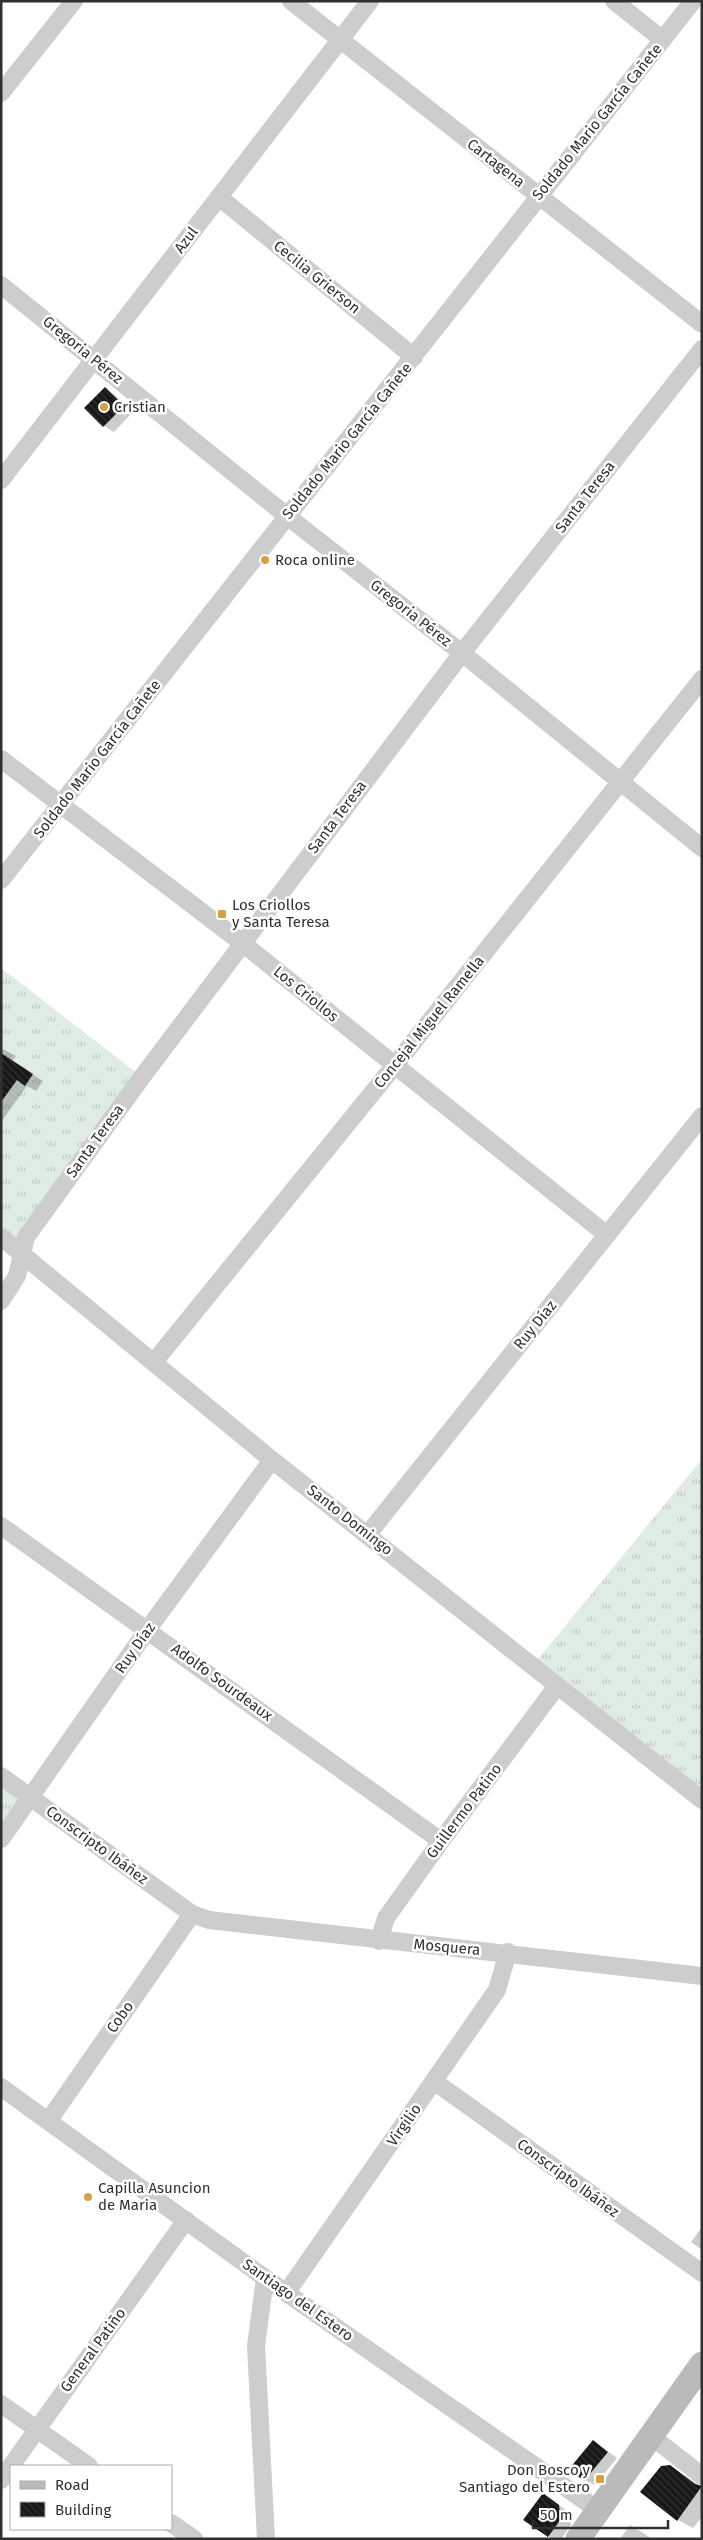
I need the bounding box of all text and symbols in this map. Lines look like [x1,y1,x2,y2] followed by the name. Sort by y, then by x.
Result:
[528,40,666,204] street label: Soldado Mario García Cañete
[464,135,528,191] street label: Cartagena
[170,223,202,257] street label: Azul
[270,237,364,317] street label: Cecilia Grierson
[39,312,127,388] street label: Gregoria Pérez
[278,359,416,523] street label: Soldado Mario García Cañete
[114,398,166,416] place label: Cristian
[98,401,110,413] marker: Cristian
[551,457,619,537] street label: Santa Teresa
[275,551,355,569] place label: Roca online
[259,554,271,566] marker: Roca online
[367,576,455,650] street label: Gregoria Pérez
[30,676,164,842] street label: Soldado Mario García Cañete
[304,777,370,857] street label: Santa Teresa
[232,896,330,931] place label: Los Criollos y Santa Teresa
[216,908,228,920] marker: Los Criollos y Santa Teresa
[370,952,488,1092] street label: Concejal Miguel Ramella
[270,962,342,1026] street label: Los Criollos
[62,1101,128,1181] street label: Santa Teresa
[510,1297,560,1353] street label: Ruy Díaz
[304,1481,396,1559] street label: Santo Domingo
[111,1619,159,1677] street label: Ruy Díaz
[168,1639,277,1725] street label: Adolfo Sourdeaux
[423,1760,505,1862] street label: Guillermo Patino
[43,1802,152,1888] street label: Conscripto Ibáñez
[413,1935,481,1959] street label: Mosquera
[103,1998,137,2036] street label: Cobo
[383,2100,425,2150] street label: Virgilio
[514,2135,623,2221] street label: Conscripto Ibáñez
[98,2179,210,2214] place label: Capilla Asuncion de Maria
[82,2191,94,2203] marker: Capilla Asuncion de Maria
[239,2255,357,2345] street label: Santiago del Estero
[56,2304,130,2396] street label: General Patiño
[459,2461,591,2496] place label: Don Bosco y Santiago del Estero
[10,2465,172,2530] legend
[594,2473,606,2485] marker: Don Bosco y Santiago del Estero
[55,2476,90,2494] text: Road
[533,2498,668,2530] scale bar
[55,2501,111,2519] text: Building
[540,2506,573,2524] text: 50 m

